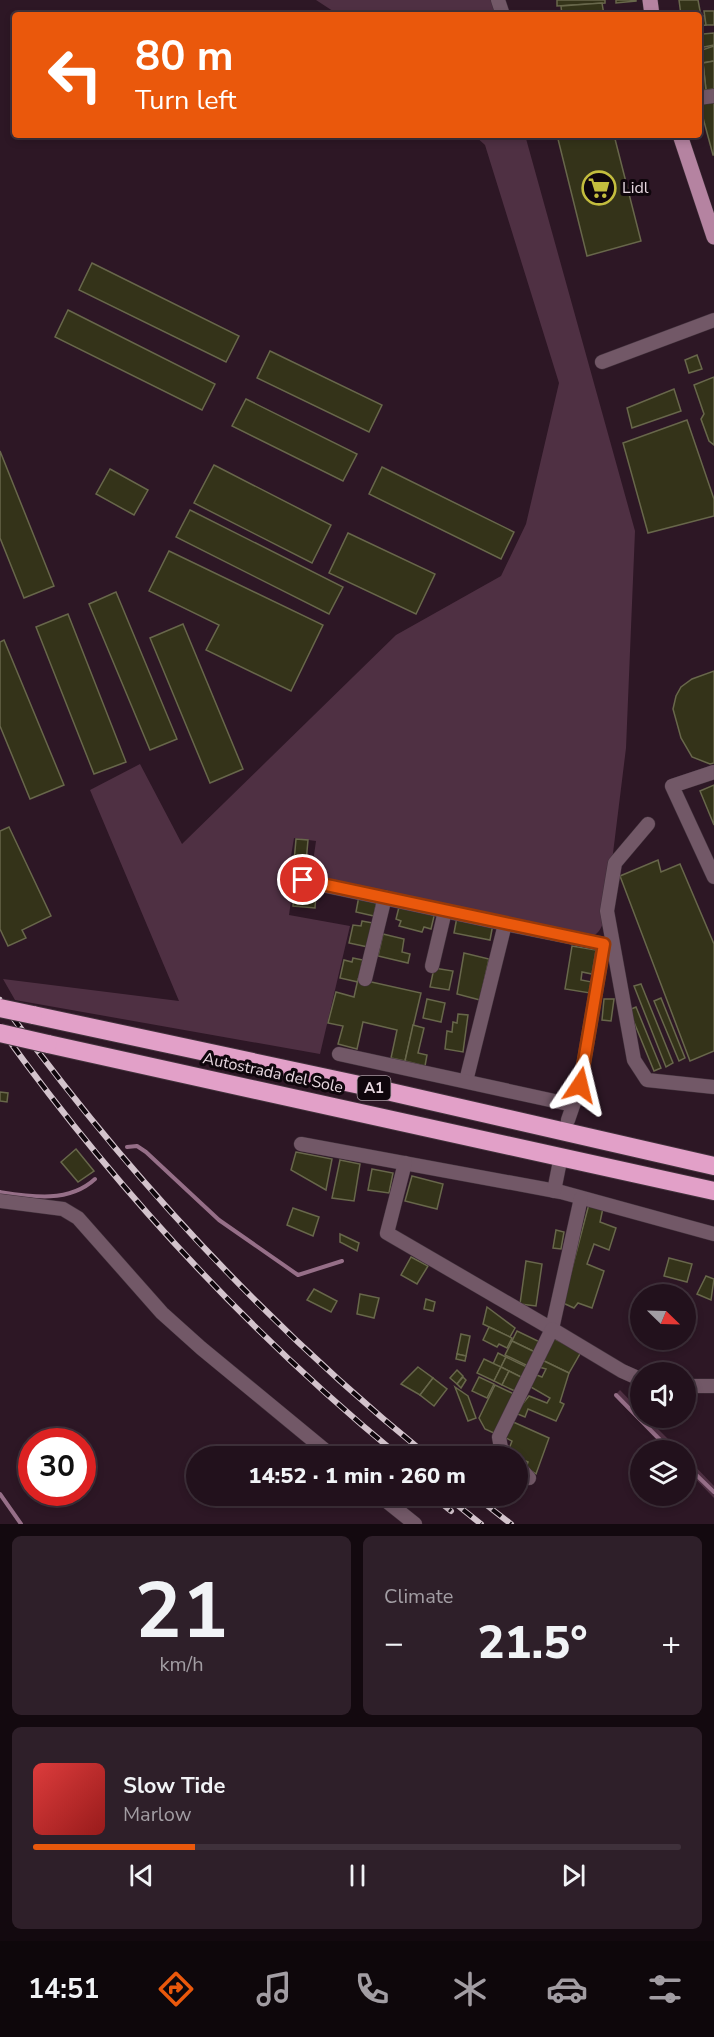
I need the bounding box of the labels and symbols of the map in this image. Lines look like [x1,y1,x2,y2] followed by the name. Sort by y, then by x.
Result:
[581,170,617,206] supermarket icon: Lidl
[622,177,649,199] place label: Lidl
[277,854,328,905] pin
[201,1047,345,1099] street label: Autostrada del Sole
[548,1053,612,1117] position arrow
[358,1076,391,1100] road number: A1
[630,1284,696,1350] north arrow
[18,1428,96,1506] speed limit sign: 30

